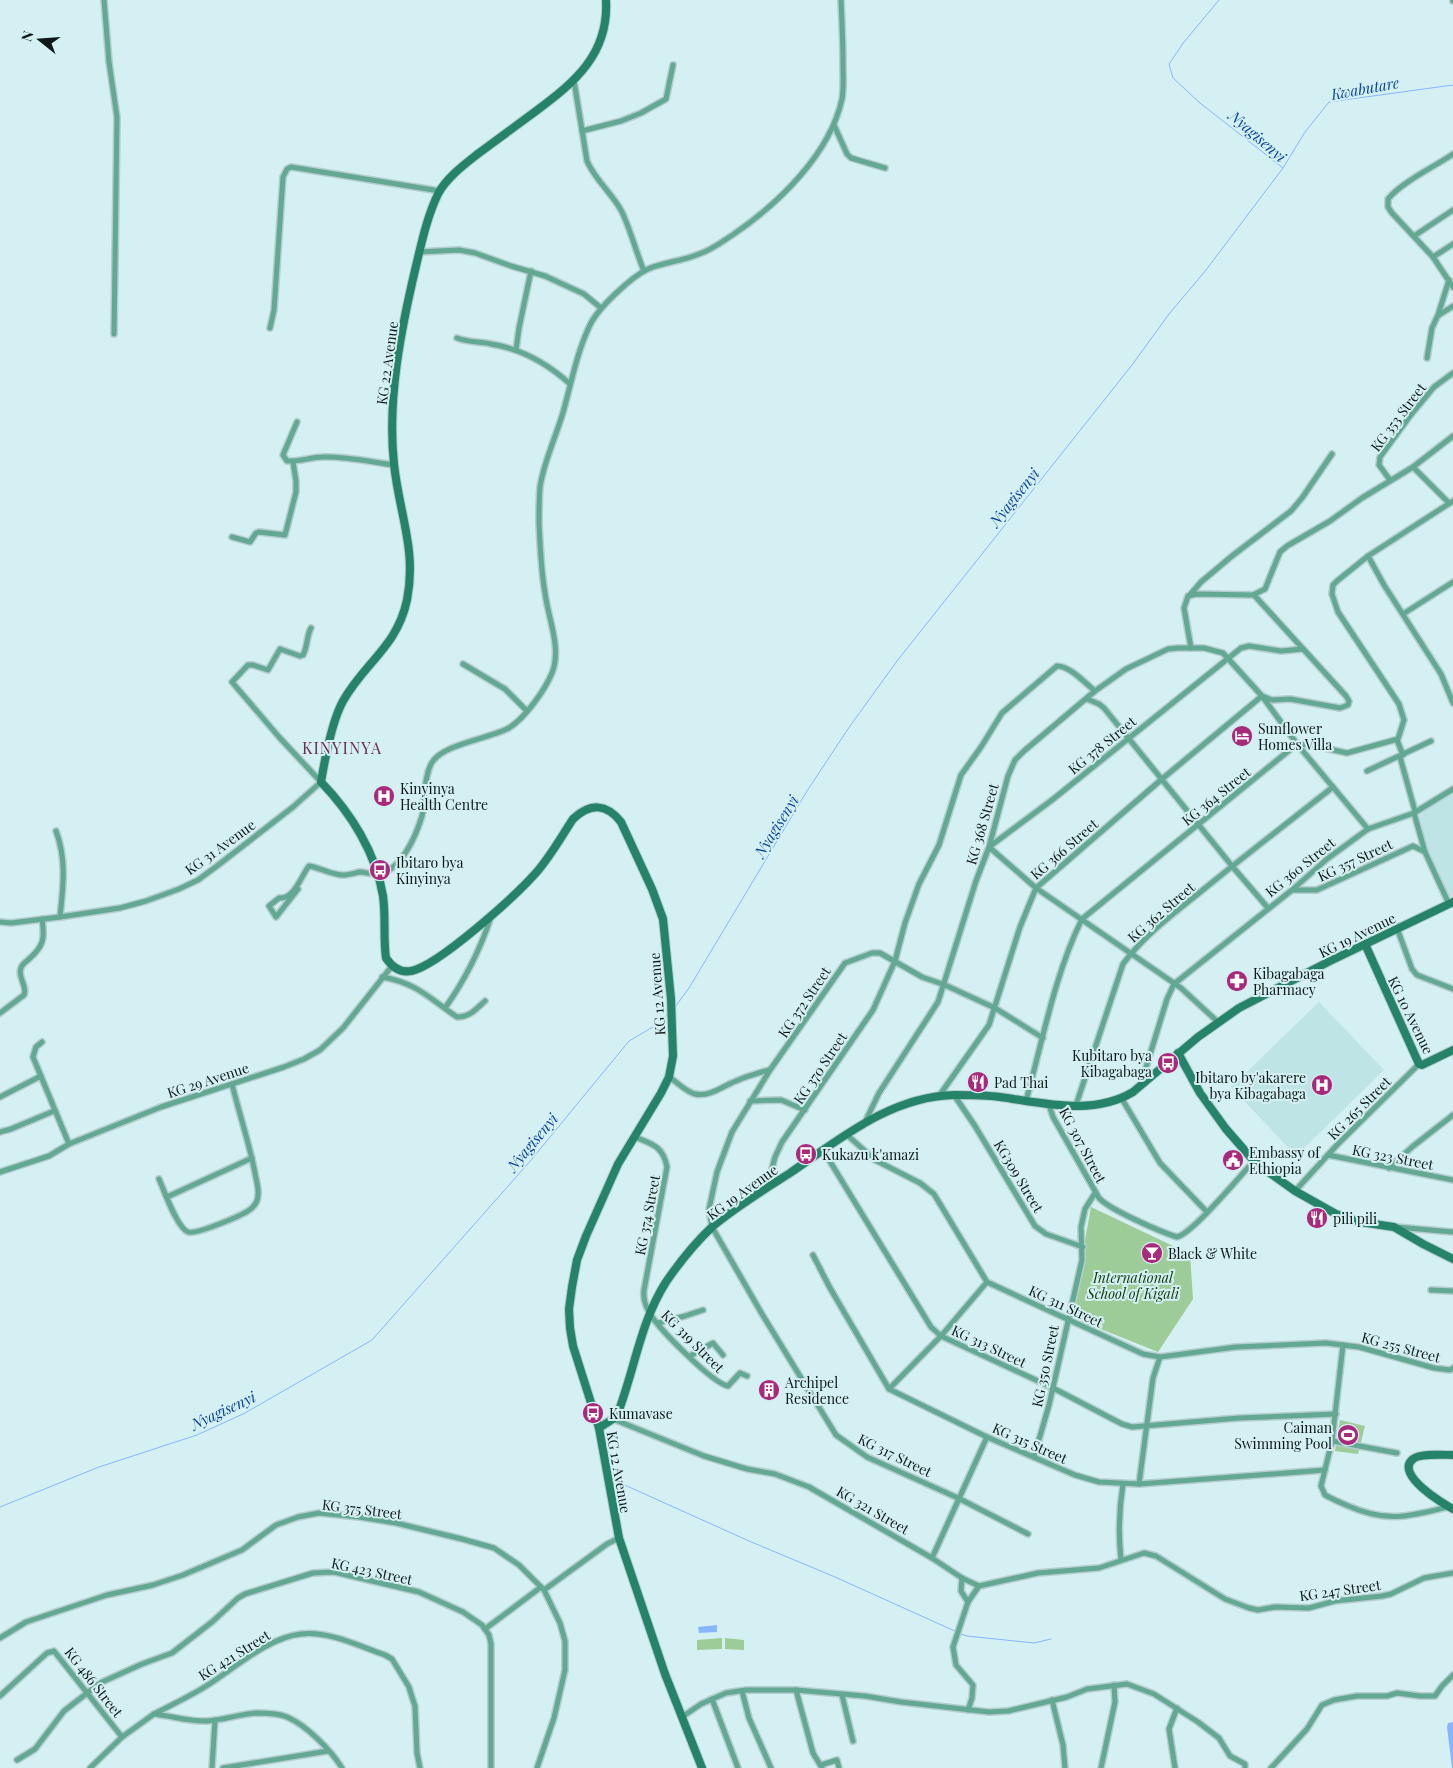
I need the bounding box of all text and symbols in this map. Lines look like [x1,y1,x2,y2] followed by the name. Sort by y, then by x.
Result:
[15,15,65,65] north arrow
[17,28,38,44] text: N
[1328,72,1401,104] water label: Kwabutare
[1224,104,1291,167] water label: Nyagisenyi
[372,320,402,406] street label: KG 22 Avenue
[1366,378,1431,455] street label: KG 353 Street
[983,463,1044,532] water label: Nyagisenyi
[1064,711,1141,778] street label: KG 378 Street
[1258,719,1332,754] place label: Sunflower Homes Villa
[1230,724,1254,748] hotel icon: Sunflower Homes Villa
[302,737,382,758] district label: KINYINYA
[1178,762,1255,830] street label: KG 364 Street
[400,779,488,814] place label: Kinyinya Health Centre
[961,780,1003,867] street label: KG 368 Street
[372,784,396,808] hospital icon: Kinyinya Health Centre
[748,791,803,862] water label: Nyagisenyi
[1026,814,1103,884] street label: KG 366 Street
[181,815,259,879] street label: KG 31 Avenue
[1261,832,1340,901] street label: KG 360 Street
[1314,834,1396,886] street label: KG 357 Street
[396,853,463,888] place label: Ibitaro bya Kinyinya
[368,858,392,882] bus stop icon: Ibitaro bya Kinyinya
[1123,877,1199,946] street label: KG 362 Street
[1315,908,1399,962] street label: KG 19 Avenue
[645,952,669,1036] street label: KG 12 Avenue
[773,962,835,1041] street label: KG 372 Street
[1253,964,1324,999] place label: Kibagabaga Pharmacy
[1225,969,1249,993] pharmacy icon: Kibagabaga Pharmacy
[1384,973,1438,1057] street label: KG 10 Avenue
[789,1027,852,1108] street label: KG 370 Street
[1072,1046,1152,1081] place label: Kubitaro bya Kibagabaga
[1156,1051,1180,1075] bus stop icon: Kubitaro bya Kibagabaga
[165,1058,251,1102] street label: KG 29 Avenue
[1195,1068,1306,1103] place label: Ibitaro by'akarere bya Kibagabaga
[966,1070,990,1094] restaurant icon: Pad Thai
[1323,1071,1396,1144] street label: KG 265 Street
[994,1073,1048,1092] place label: Pad Thai
[1310,1073,1334,1097] hospital icon: Ibitaro by'akarere bya Kibagabaga
[1055,1104,1111,1187] street label: KG 307 Street
[501,1109,562,1176] water label: Nyagisenyi
[990,1136,1049,1217] street label: KG309 Street
[1351,1140,1436,1174] street label: KG 323 Street
[794,1142,818,1166] bus stop icon: Kukazu k'amazi
[1249,1143,1321,1178] place label: Embassy of Ethiopia
[822,1145,919,1164] place label: Kukazu k'amazi
[1221,1148,1245,1172] public building icon: Embassy of Ethiopia
[703,1160,781,1224] street label: KG 19 Avenue
[630,1172,664,1257] street label: KG 374 Street
[1305,1206,1329,1230] restaurant icon: pili pili
[1333,1209,1377,1228] place label: pili pili
[1140,1241,1164,1265] bar icon: Black & White
[1168,1244,1257,1263] place label: Black & White
[1086,1268,1180,1303] park label: International School of Kigali
[1026,1281,1107,1332] street label: KG 311 Street
[657,1305,729,1377] street label: KG 319 Street
[949,1320,1030,1372] street label: KG 313 Street
[1027,1322,1063,1409] street label: KG 350 Street
[1359,1327,1444,1367] street label: KG 255 Street
[784,1373,849,1408] place label: Archipel Residence
[757,1378,781,1402] building icon: Archipel Residence
[186,1386,259,1435] water label: Nyagisenyi
[581,1401,605,1425] bus stop icon: Kumavase
[609,1404,673,1423] place label: Kumavase
[990,1418,1071,1468] street label: KG 315 Street
[1234,1418,1333,1453] place label: Caiman Swimming Pool
[1336,1423,1360,1447] sports icon: Caiman Swimming Pool
[855,1429,936,1482] street label: KG 317 Street
[602,1430,636,1514] street label: KG 12 Avenue
[833,1482,914,1539] street label: KG 321 Street
[321,1495,404,1523] street label: KG 375 Street
[330,1553,415,1589] street label: KG 423 Street
[1298,1575,1383,1605] street label: KG 247 Street
[194,1625,274,1685] street label: KG 421 Street
[61,1643,128,1722] street label: KG 486 Street

